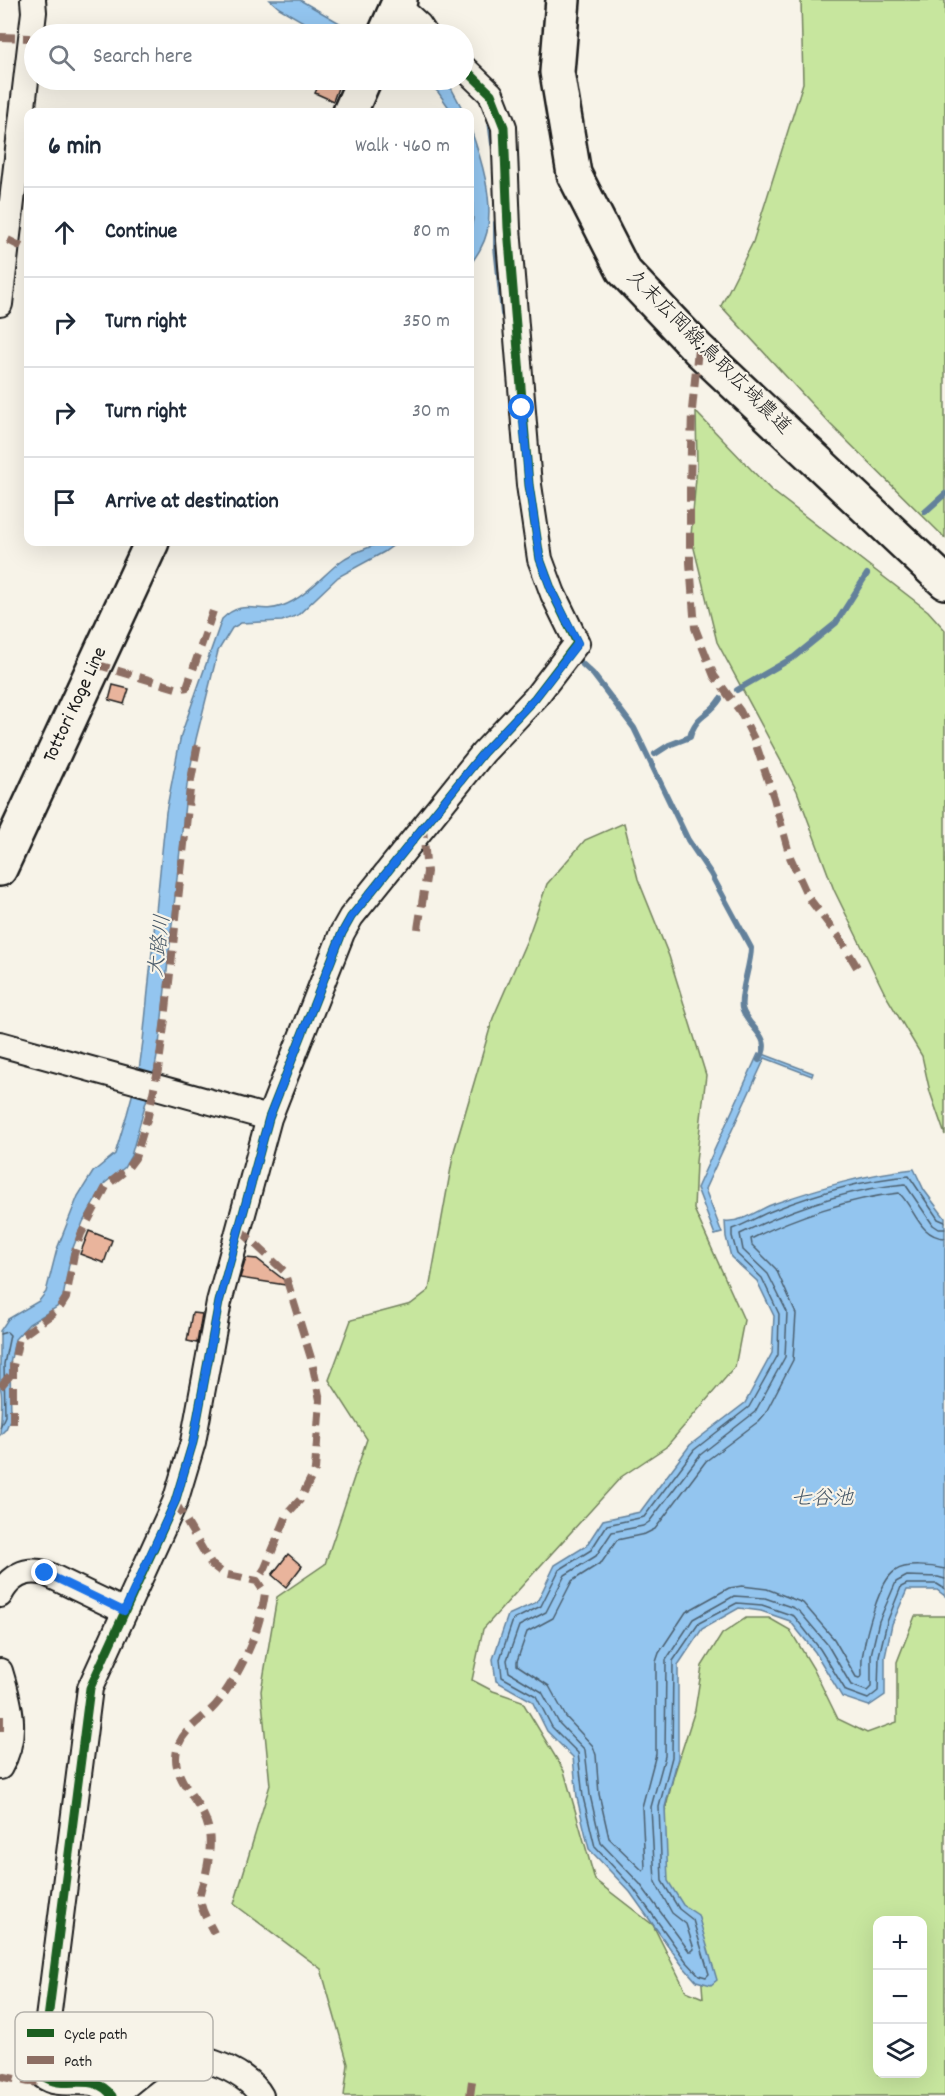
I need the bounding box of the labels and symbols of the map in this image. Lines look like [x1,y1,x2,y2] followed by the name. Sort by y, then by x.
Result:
[619,264,797,442] street label: 久末広岡線;鳥取広域農道
[508,394,534,420] route start
[37,642,115,767] street label: Tottori Koge Line
[142,913,180,979] water label: 大路川
[791,1485,854,1515] water label: 七谷池
[31,1559,57,1585] route end
[15,2012,213,2081] legend
[64,2024,127,2047] text: Cycle path
[64,2051,92,2074] text: Path

